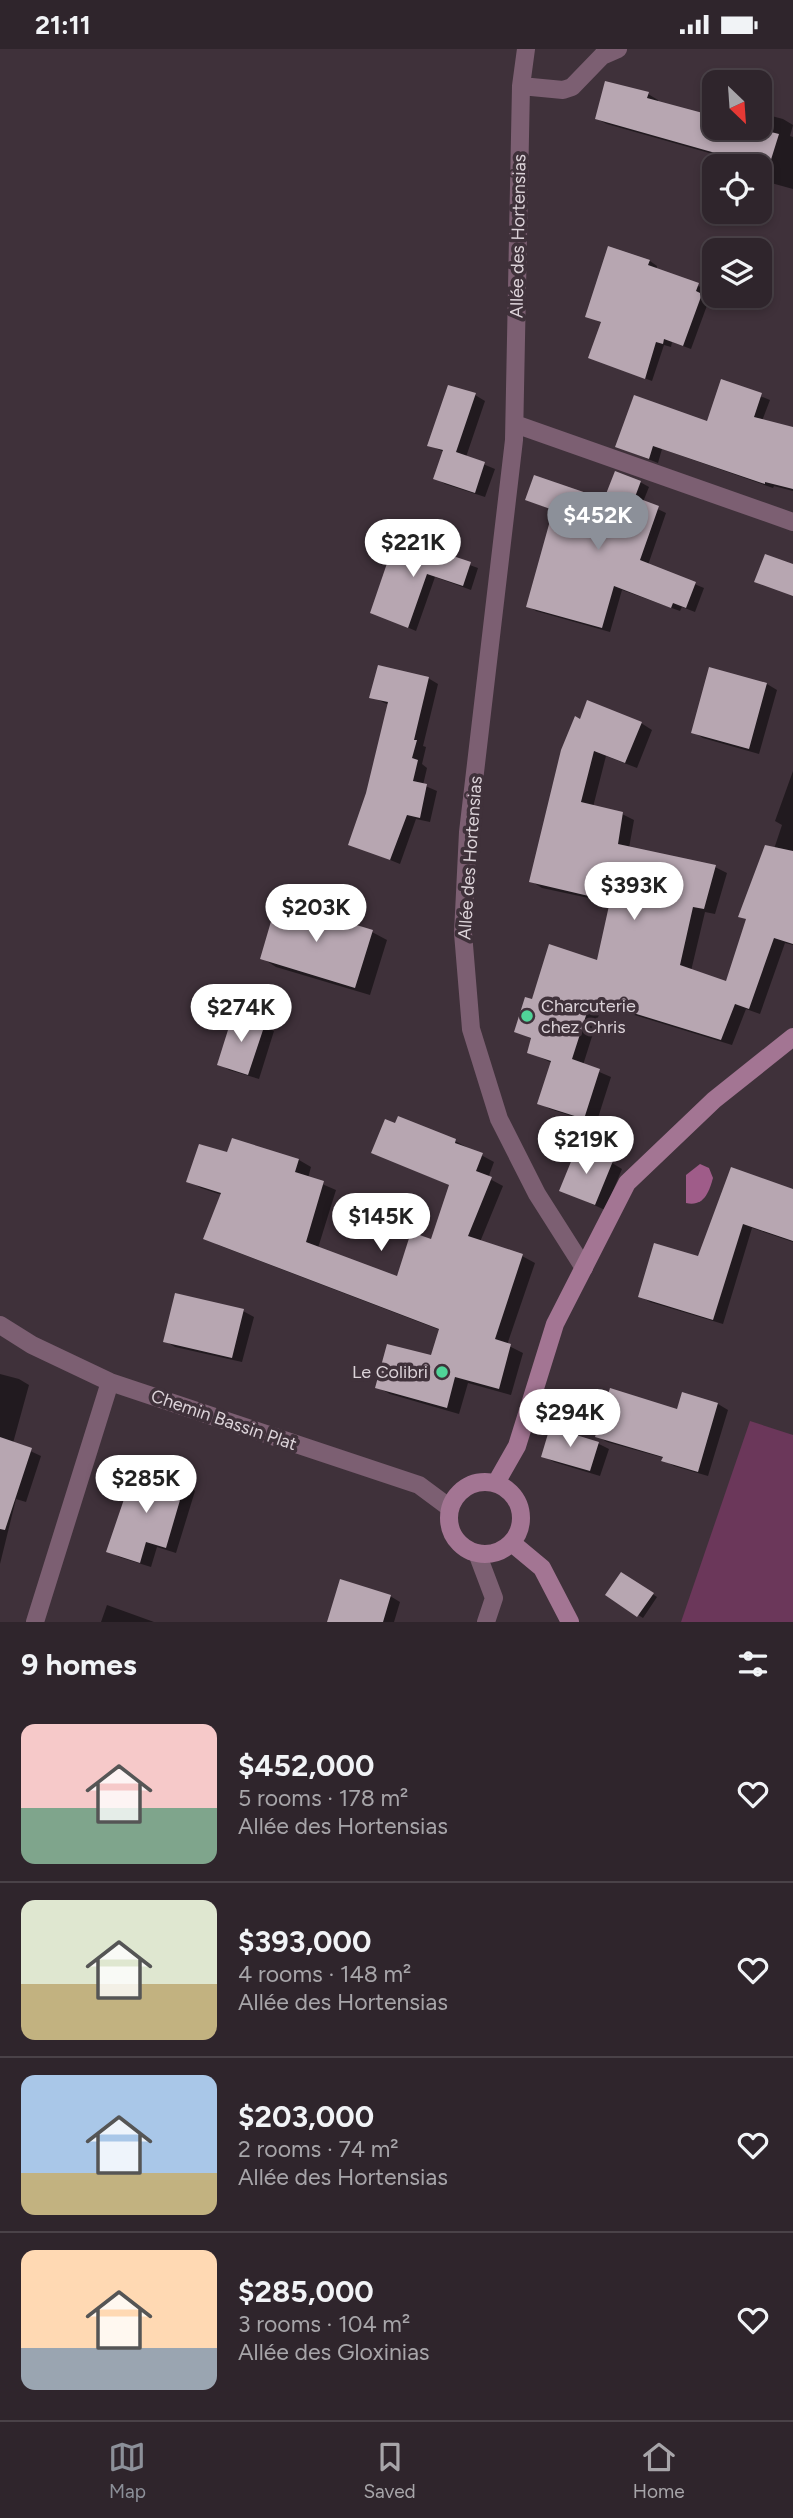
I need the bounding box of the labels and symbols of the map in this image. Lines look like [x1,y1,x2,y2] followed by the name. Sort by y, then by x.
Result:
[702,70,772,140] north arrow
[506,154,530,318] street label: Allée des Hortensias
[549,493,647,552] pin: $452K
[364,519,462,579] pin: $221K
[453,775,487,941] street label: Allée des Hortensias
[585,863,683,922] pin: $393K
[267,885,365,944] pin: $203K
[192,985,290,1044] pin: $274K
[541,995,636,1038] place label: Charcuterie chez Chris
[519,1008,535,1024] marker: Charcuterie chez Chris
[537,1117,635,1176] pin: $219K
[332,1193,430,1253] pin: $145K
[352,1361,428,1383] place label: Le Colibri
[434,1364,450,1380] marker: Le Colibri
[148,1385,300,1455] street label: Chemin Bassin Plat
[521,1389,619,1449] pin: $294K
[97,1455,195,1515] pin: $285K

